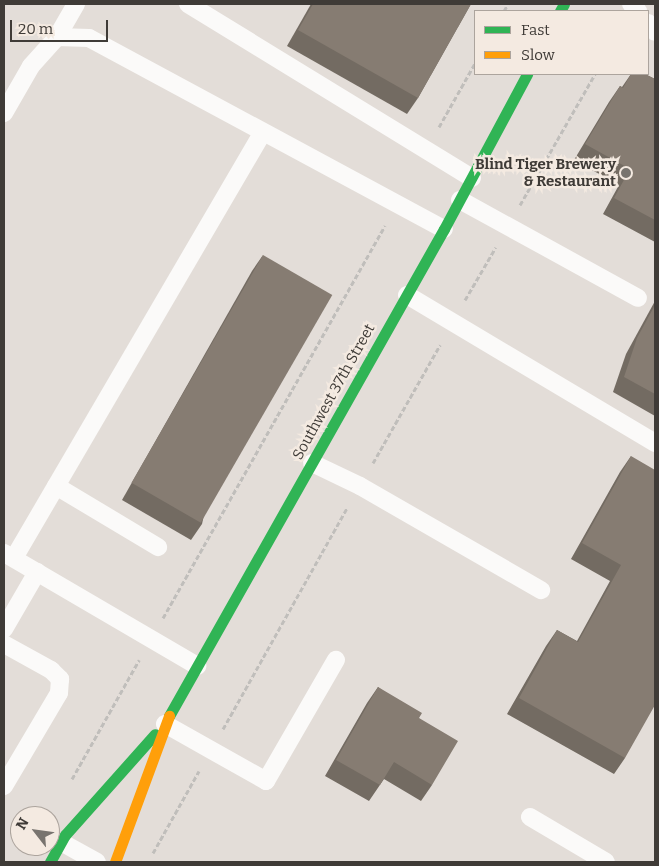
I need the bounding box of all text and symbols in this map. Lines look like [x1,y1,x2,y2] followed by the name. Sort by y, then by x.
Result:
[12,10,110,42] scale bar
[474,10,649,75] legend
[18,20,53,38] text: 20 m
[521,21,550,39] text: Fast
[521,46,555,64] text: Slow
[475,155,616,190] place label: Blind Tiger Brewery & Restaurant
[620,167,632,179] marker: Blind Tiger Brewery & Restaurant
[289,321,379,463] street label: Southwest 37th Street
[10,806,60,856] north arrow
[12,815,33,833] text: N

